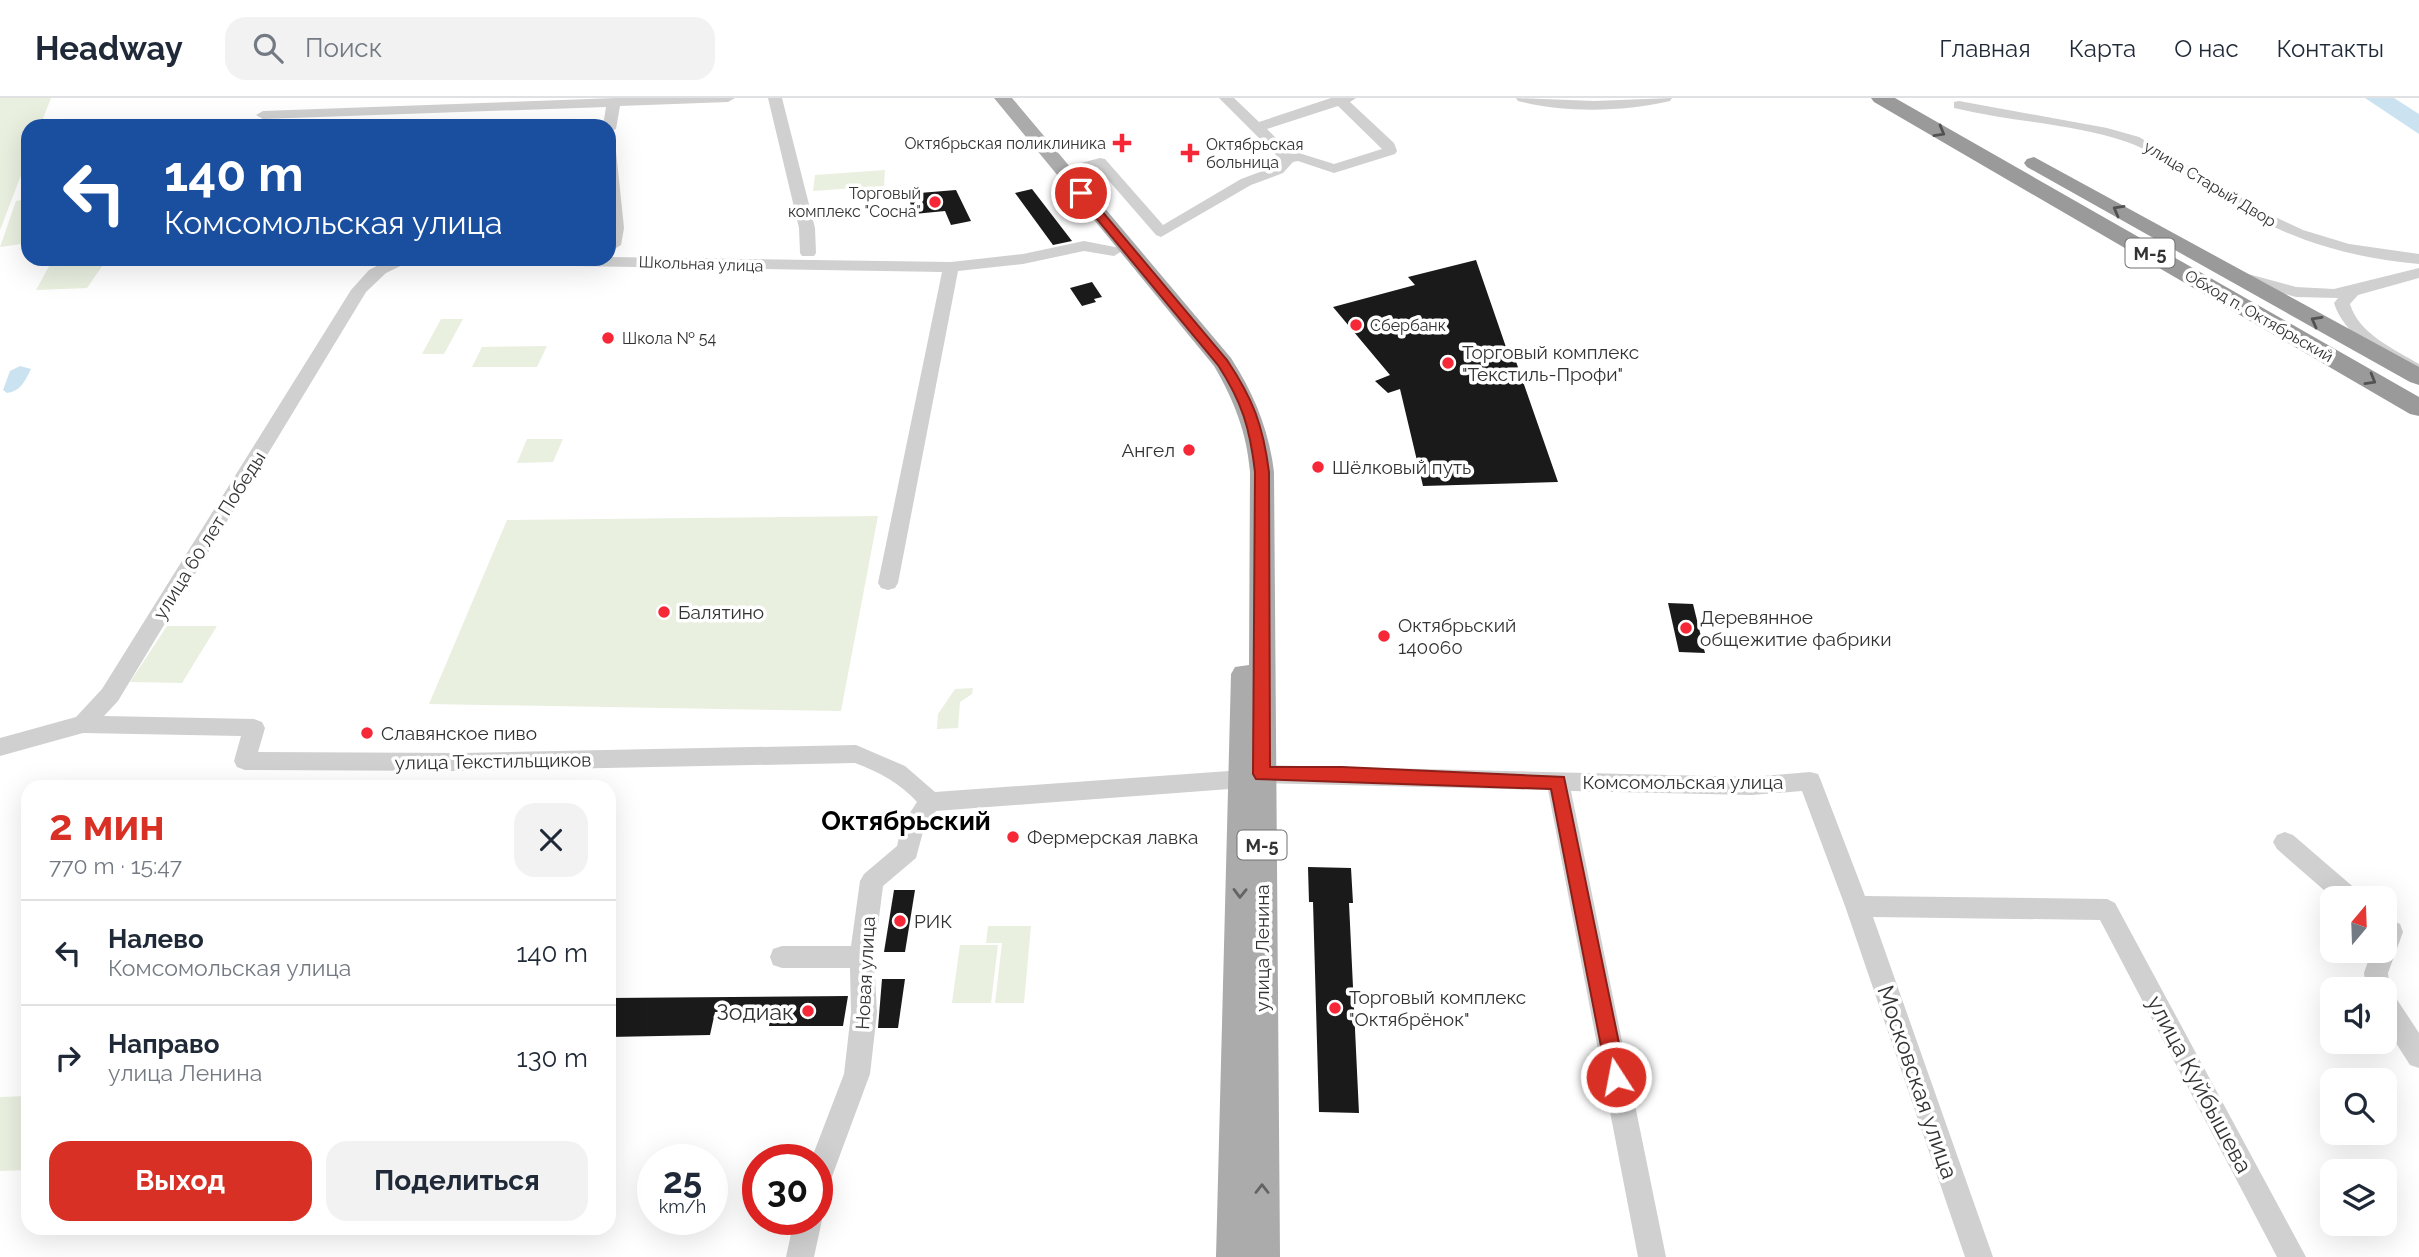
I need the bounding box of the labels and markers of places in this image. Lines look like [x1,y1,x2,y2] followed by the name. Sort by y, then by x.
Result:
[1112,133,1132,153] marker: Октябрьская поликлиника
[904,134,1106,153] place label: Октябрьская поликлиника
[1206,135,1304,172] place label: Октябрьская больница
[1180,143,1200,163] marker: Октябрьская больница
[1051,163,1111,223] pin
[788,184,921,221] place label: Торговый комплекс "Сосна"
[927,194,943,210] marker: Торговый комплекс "Сосна"
[1370,316,1446,335] place label: Сбербанк
[1348,317,1364,333] marker: Сбербанк
[622,329,717,348] place label: Школа № 54
[600,330,616,346] marker: Школа № 54
[1462,341,1639,385] place label: Торговый комплекс "Текстиль-Профи"
[1440,355,1456,371] marker: Торговый комплекс "Текстиль-Профи"
[1121,439,1175,461] place label: Ангел
[1181,442,1197,458] marker: Ангел
[1332,456,1471,478] place label: Шёлковый путь
[1310,459,1326,475] marker: Шёлковый путь
[678,601,764,623] place label: Балятино
[656,604,672,620] marker: Балятино
[1700,606,1892,650] place label: Деревянное общежитие фабрики
[1398,614,1516,658] place label: Октябрьский 140060
[1678,620,1694,636] marker: Деревянное общежитие фабрики
[1376,628,1392,644] marker: Октябрьский 140060
[381,722,537,744] place label: Славянское пиво
[359,725,375,741] marker: Славянское пиво
[1027,826,1198,848] place label: Фермерская лавка
[1005,829,1021,845] marker: Фермерская лавка
[914,910,952,932] place label: РИК
[892,913,908,929] marker: РИК
[1349,986,1526,1030] place label: Торговый комплекс "Октябрёнок"
[716,998,794,1025] place label: Зодиак
[1327,1000,1343,1016] marker: Торговый комплекс "Октябрёнок"
[800,1003,816,1019] marker: Зодиак

